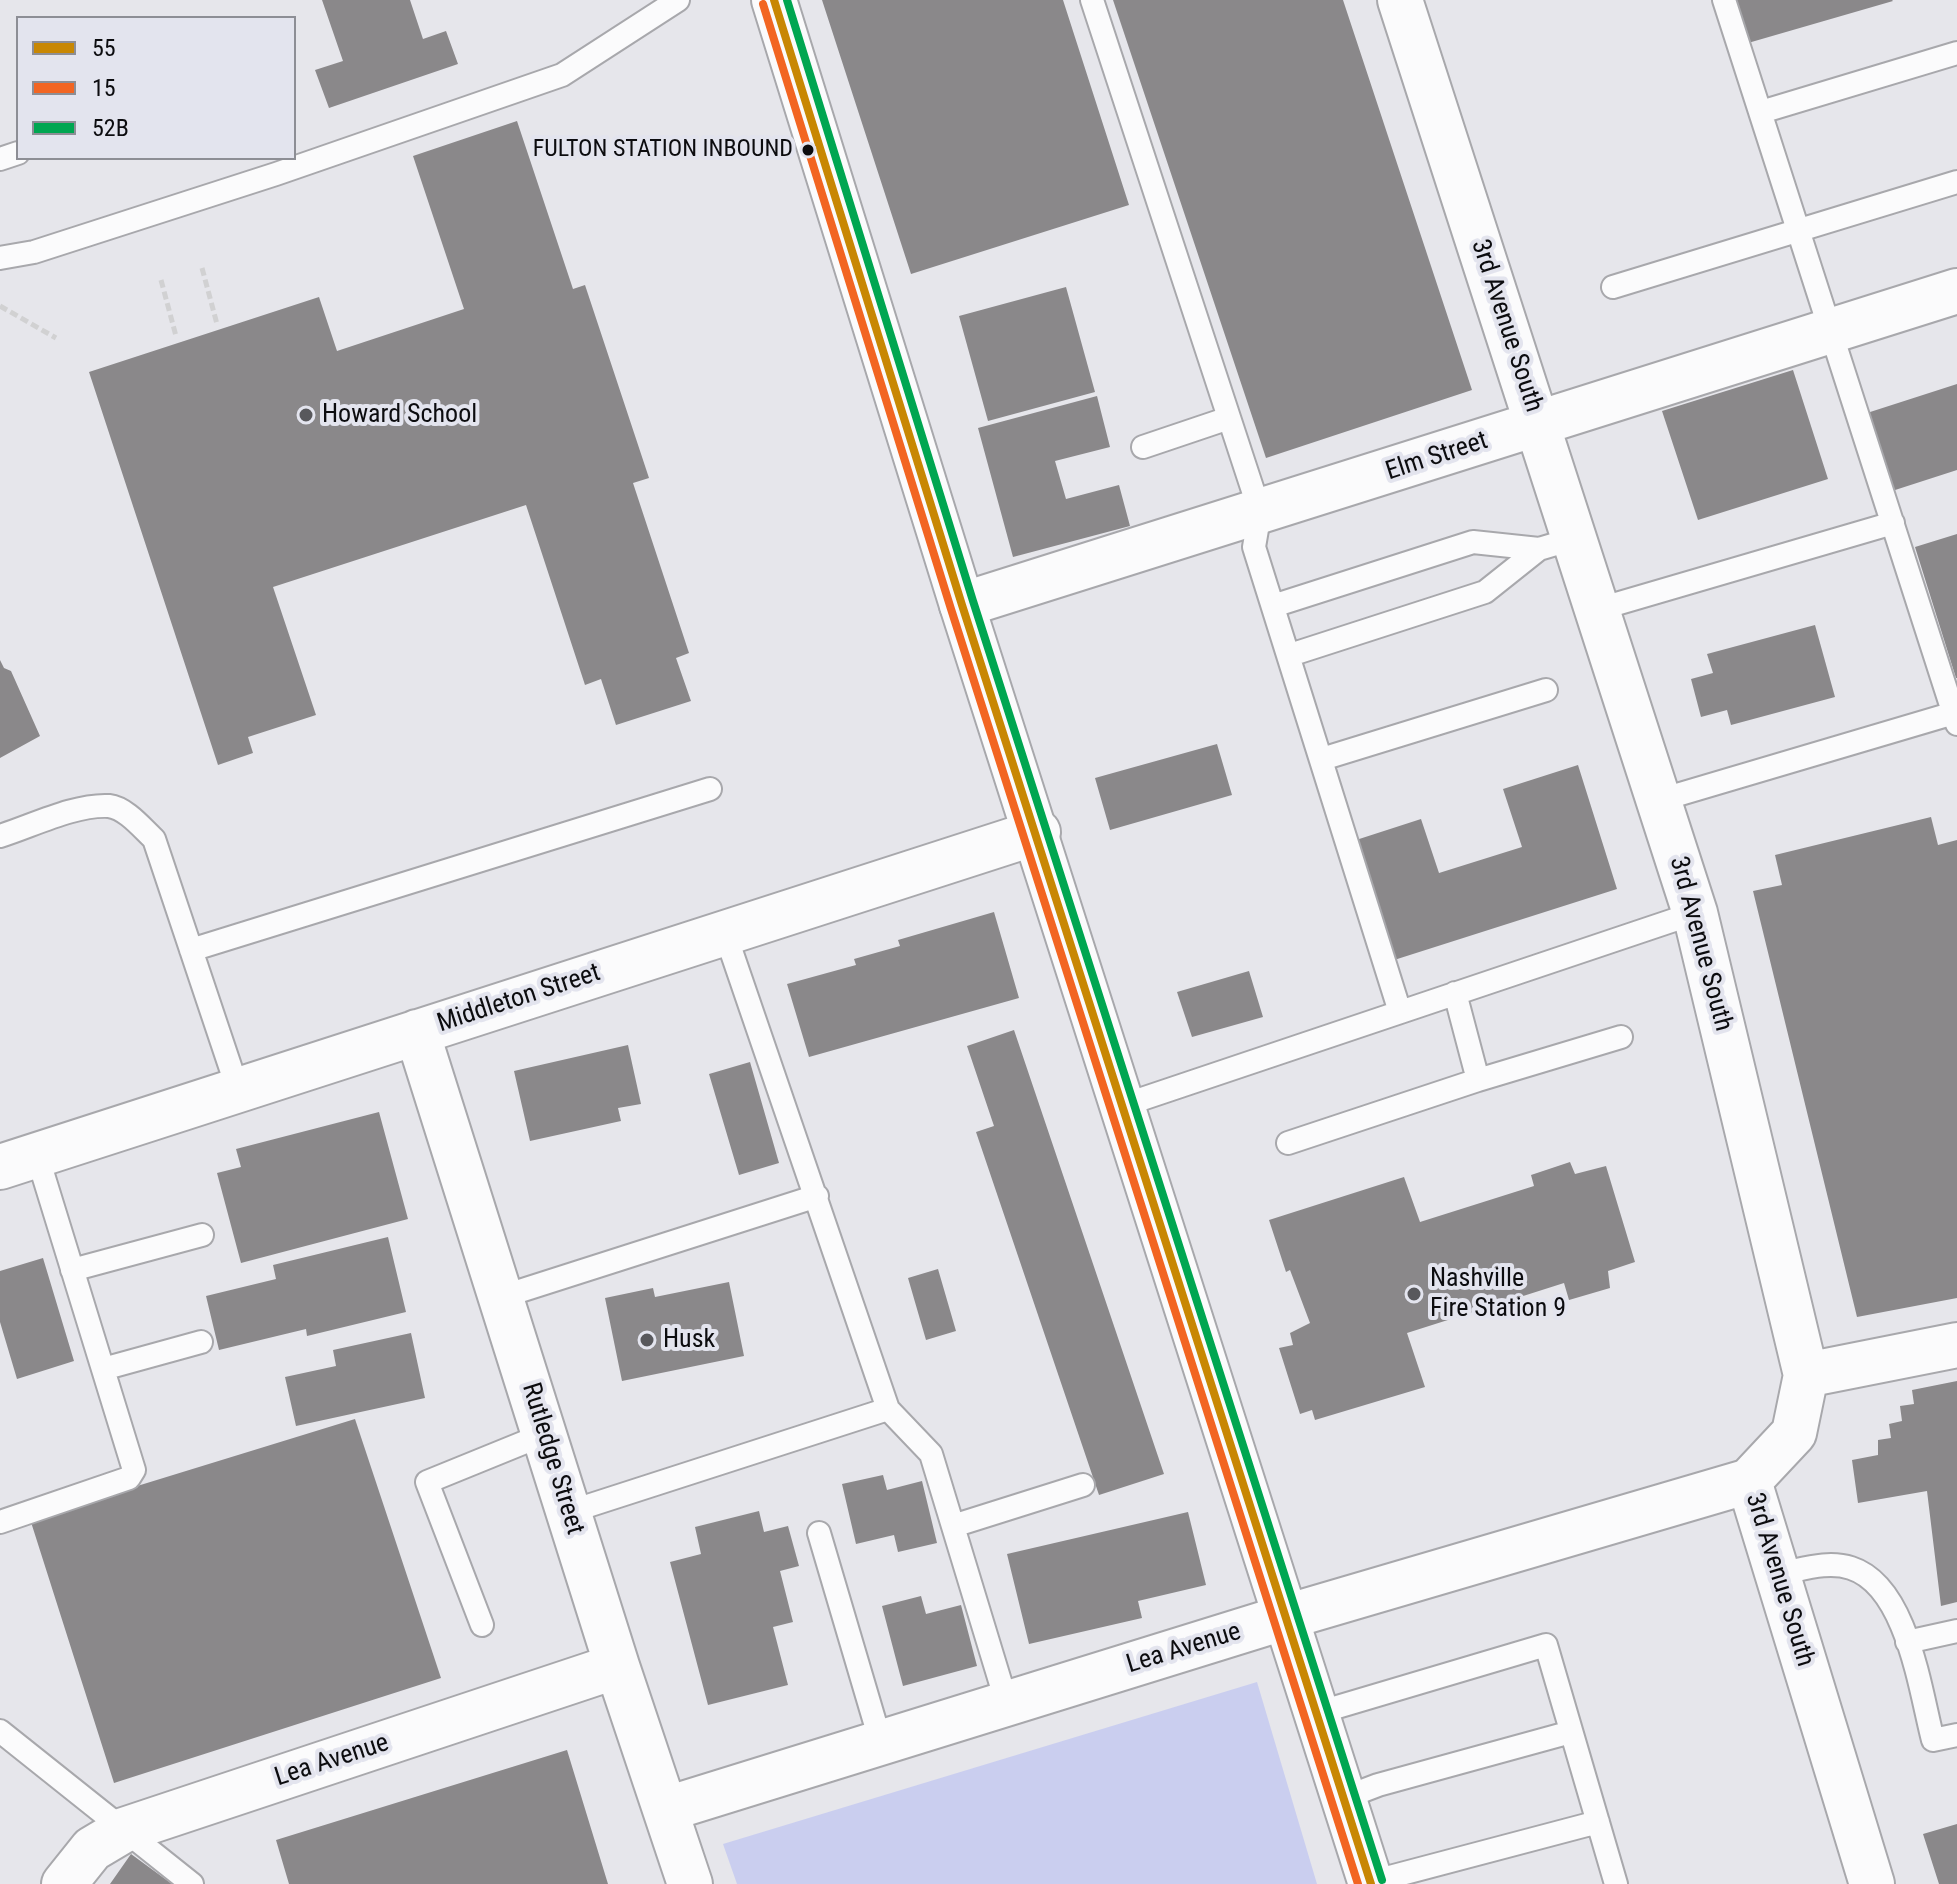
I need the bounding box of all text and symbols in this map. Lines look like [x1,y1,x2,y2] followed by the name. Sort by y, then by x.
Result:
[16,16,296,160] legend
[92,34,116,62] text: 55
[92,74,116,102] text: 15
[92,114,129,142] text: 52B
[533,136,793,164] place label: FULTON STATION INBOUND
[800,142,816,158] marker: FULTON STATION INBOUND
[1463,236,1549,416] street label: 3rd Avenue South
[322,399,477,431] place label: Howard School
[297,406,315,424] marker: Howard School
[1382,426,1492,488] street label: Elm Street
[1662,853,1738,1035] street label: 3rd Avenue South
[434,958,604,1040] street label: Middleton Street
[1430,1263,1566,1324] place label: Nashville Fire Station 9
[1405,1285,1423,1303] marker: Nashville Fire Station 9
[663,1324,715,1356] place label: Husk
[638,1331,656,1349] marker: Husk
[514,1379,590,1539] street label: Rutledge Street
[1738,1490,1820,1670] street label: 3rd Avenue South
[1123,1617,1245,1681] street label: Lea Avenue
[271,1728,393,1794] street label: Lea Avenue

